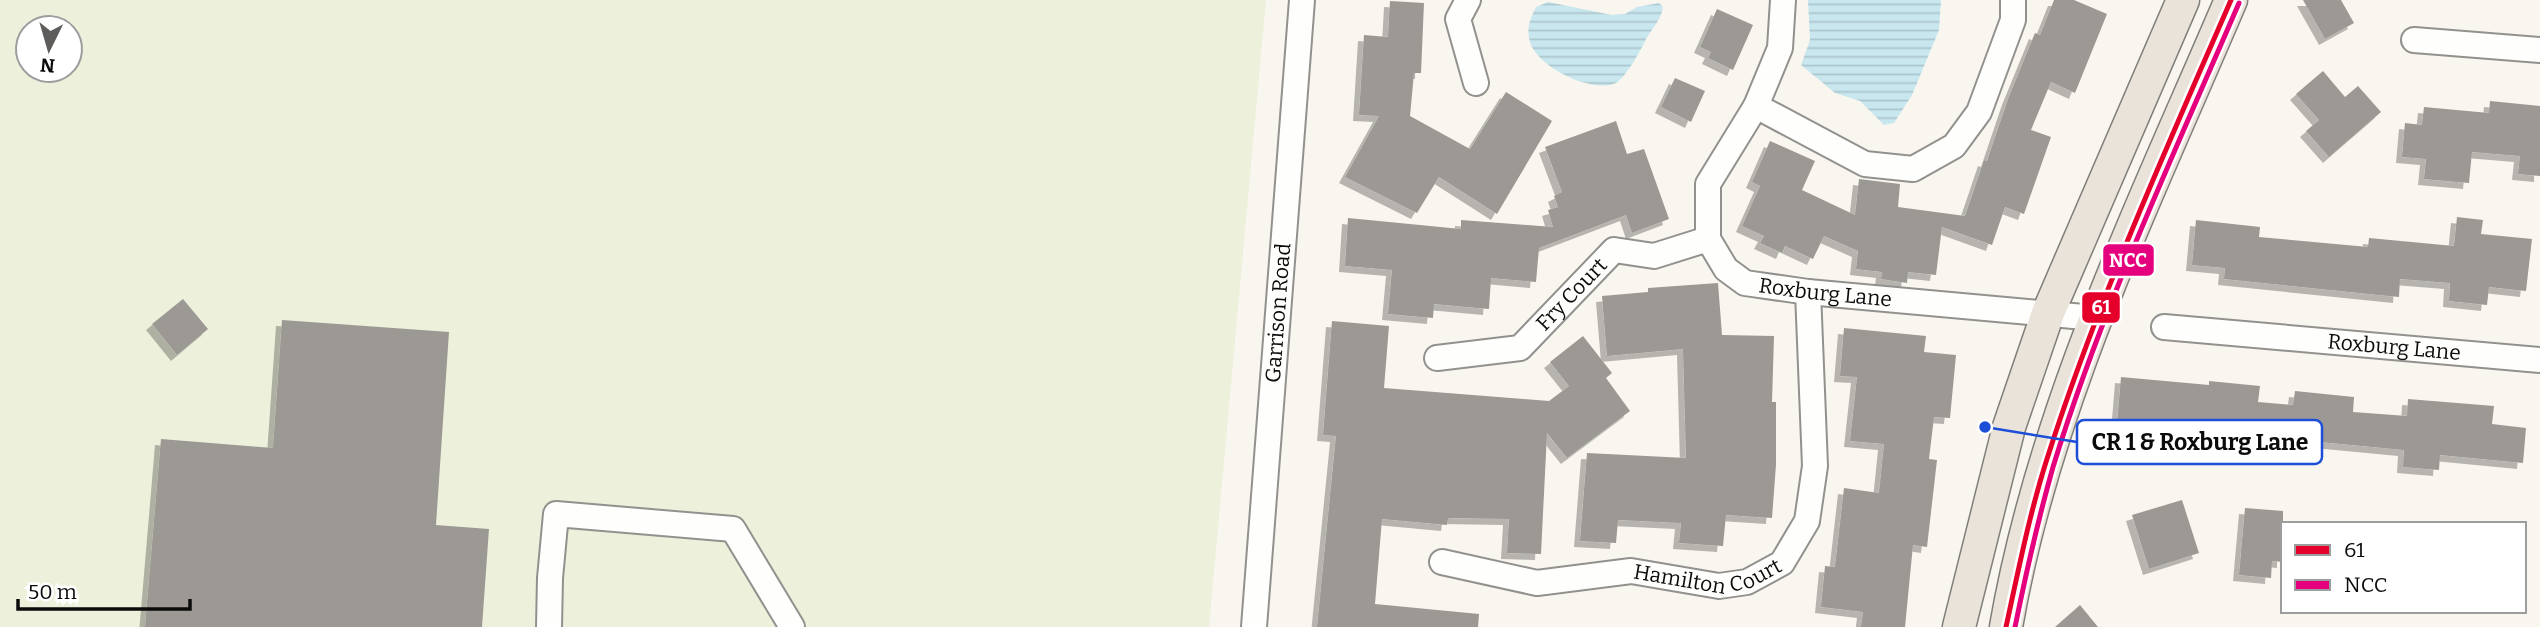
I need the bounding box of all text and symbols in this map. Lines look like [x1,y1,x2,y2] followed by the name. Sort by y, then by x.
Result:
[14,14,84,84] north arrow
[39,53,56,78] text: N
[1260,242,1296,384] street label: Garrison Road
[2102,243,2155,277] line badge: NCC
[2109,249,2147,272] text: NCC
[1531,252,1613,336] street label: Fry Court
[1757,272,1893,313] street label: Roxburg Lane
[2081,291,2121,324] line badge: 61
[2091,296,2111,319] text: 61
[2326,328,2462,366] street label: Roxburg Lane
[2077,420,2322,464] callout: CR 1 & Roxburg Lane
[2092,428,2309,456] text: CR 1 & Roxburg Lane
[2281,522,2526,613] legend
[2344,537,2365,563] text: 61
[1632,553,1786,600] street label: Hamilton Court
[18,568,189,612] scale bar
[2344,572,2387,598] text: NCC
[28,579,77,605] text: 50 m

